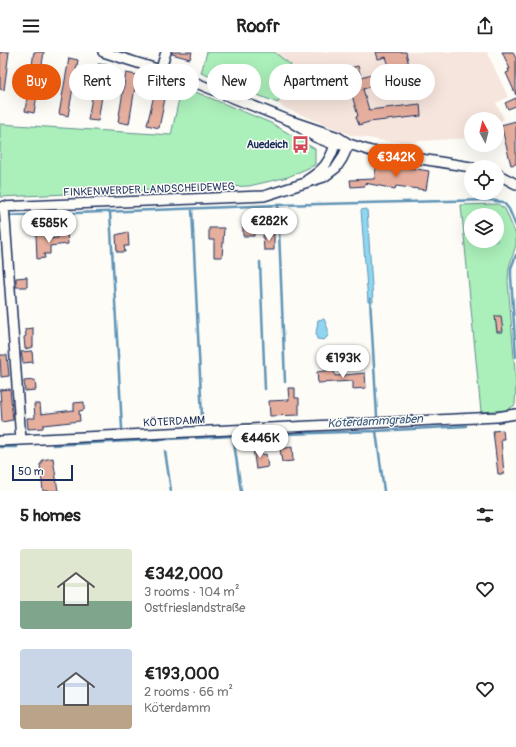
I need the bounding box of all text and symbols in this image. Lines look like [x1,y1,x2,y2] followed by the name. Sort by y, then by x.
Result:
[20,15,42,37] icon: menu
[236,15,280,38] text: Roofr
[474,15,496,37] icon: share
[12,64,61,100] chip: Buy
[69,64,125,100] chip: Rent
[133,64,199,100] chip: Filters
[207,64,261,100] chip: New
[269,64,362,100] chip: Apartment
[370,64,435,100] chip: House
[464,112,504,152] north arrow
[464,112,504,248] map controls
[291,134,311,154] bus stop icon: Auedeich
[247,138,288,151] place label: Auedeich
[368,144,424,178] pin: €342K
[377,149,415,165] text: €342K
[464,160,504,200] button: locate
[63,180,235,199] street label: FINKENWERDER LANDSCHEIDEWEG
[241,208,297,242] pin: €282K
[464,208,504,248] button: layers
[21,210,77,244] pin: €585K
[250,213,288,229] text: €282K
[30,215,68,231] text: €585K
[315,345,371,379] pin: €193K
[325,350,361,366] text: €193K
[327,411,424,431] water label: Köterdammgraben
[143,413,205,430] street label: KÖTERDAMM
[232,425,288,459] pin: €446K
[240,430,280,446] text: €446K
[12,463,73,482] scale bar
[18,465,44,478] text: 50 m
[474,504,496,526] icon: filters
[20,505,81,526] text: 5 homes
[144,563,223,584] text: €342,000
[52,565,100,613] icon: home
[474,578,496,600] icon: heart
[144,584,239,600] text: 3 rooms · 104 m²
[144,600,245,616] text: Ostfrieslandstraße
[144,663,219,684] text: €193,000
[52,665,100,713] icon: home
[474,678,496,700] icon: heart
[144,684,233,700] text: 2 rooms · 66 m²
[144,700,210,716] text: Köterdamm

